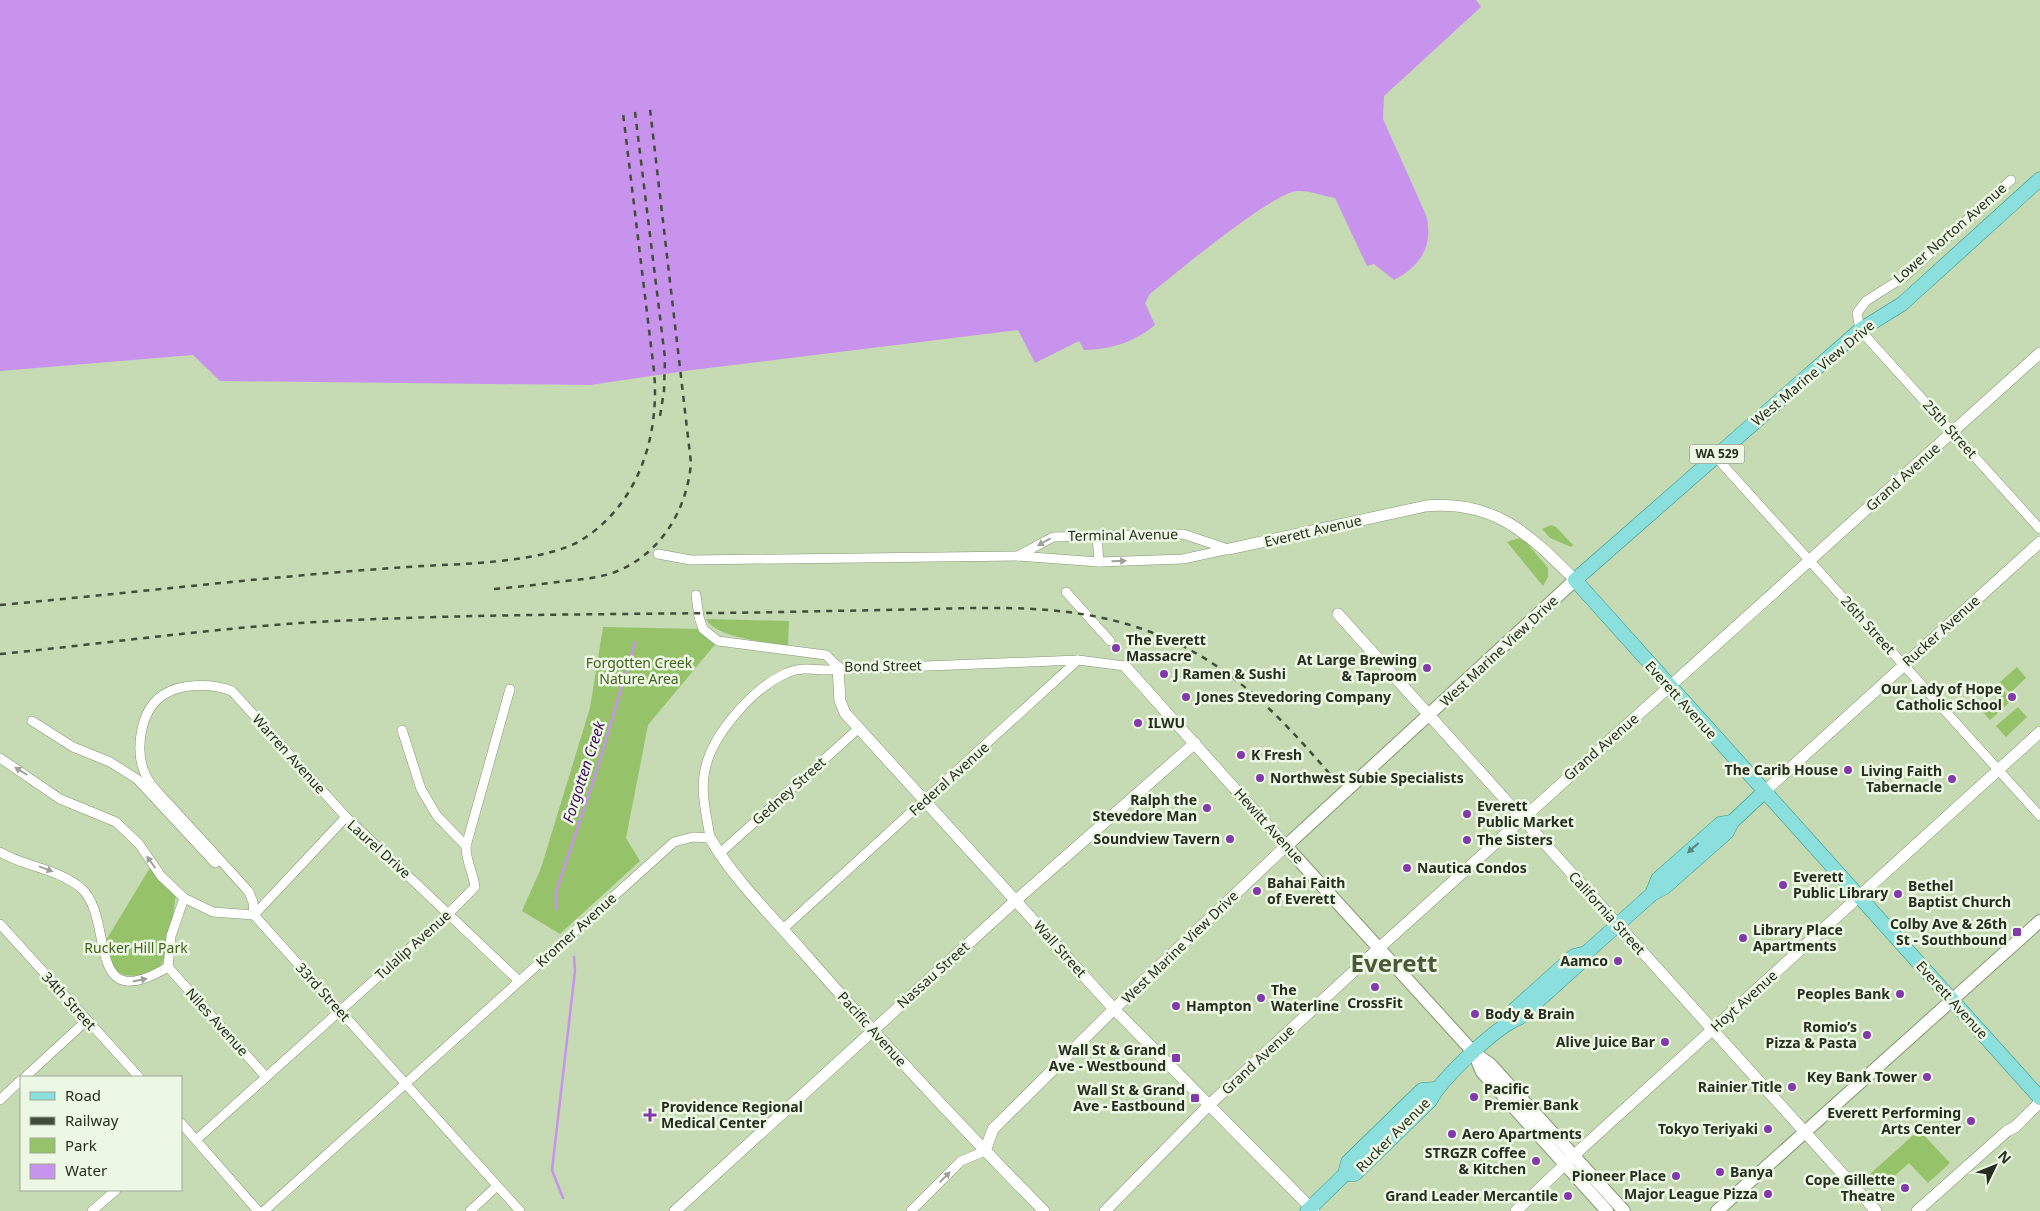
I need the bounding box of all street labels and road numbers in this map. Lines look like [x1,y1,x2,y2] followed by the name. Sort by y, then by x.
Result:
[1889,178,2010,287] street label: Lower Norton Avenue
[1747,315,1878,430] street label: West Marine View Drive
[1919,395,1982,462] street label: 25th Street
[1862,438,1944,515] street label: Grand Avenue
[1690,444,1744,464] road number: WA 529
[1262,510,1363,551] street label: Everett Avenue
[1068,524,1178,545] street label: Terminal Avenue
[1435,591,1562,710] street label: West Marine View Drive
[1837,591,1900,658] street label: 26th Street
[1898,591,1984,670] street label: Rucker Avenue
[844,655,922,676] street label: Bond Street
[1641,656,1722,743] street label: Everett Avenue
[1559,709,1642,784] street label: Grand Avenue
[248,710,330,798] street label: Warren Avenue
[905,738,993,820] street label: Federal Avenue
[748,753,830,829] street label: Gedney Street
[1230,784,1308,868] street label: Hewitt Avenue
[344,815,415,882] street label: Laurel Drive
[1565,867,1650,958] street label: California Street
[1117,886,1242,1007] street label: West Marine View Drive
[531,888,620,971] street label: Kromer Avenue
[371,905,455,984] street label: Tulalip Avenue
[1030,916,1091,981] street label: Wall Street
[892,937,973,1012] street label: Nassau Street
[1912,956,1993,1043] street label: Everett Avenue
[292,958,355,1025] street label: 33rd Street
[1706,966,1781,1036] street label: Hoyt Avenue
[38,967,101,1034] street label: 34th Street
[182,984,253,1060] street label: Niles Avenue
[834,987,911,1070] street label: Pacific Avenue
[1217,1021,1298,1099] street label: Grand Avenue
[1351,1093,1434,1176] street label: Rucker Avenue

